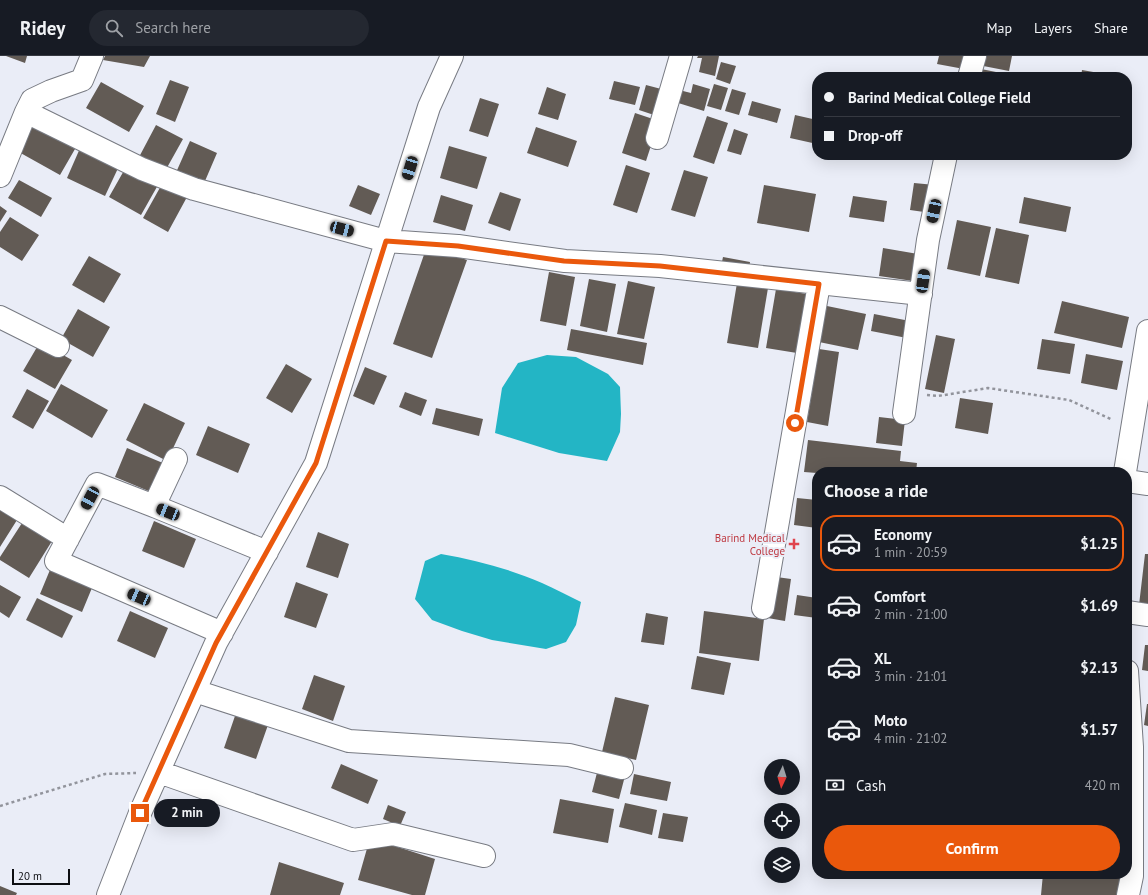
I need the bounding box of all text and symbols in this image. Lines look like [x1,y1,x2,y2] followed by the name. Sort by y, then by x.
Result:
[89,10,369,46] search box
[20,16,65,40] text: Ridey
[103,17,125,39] icon: search
[135,18,211,37] text: Search here
[986,19,1012,37] text: Map
[1034,19,1072,37] text: Layers
[1094,19,1128,37] text: Share
[848,88,1031,107] text: Barind Medical College Field
[848,126,902,145] text: Drop-off
[401,155,419,181] car
[926,198,942,224] car
[329,220,355,238] car
[915,268,931,294] car
[786,414,804,432] route start
[824,479,928,502] text: Choose a ride
[79,485,101,511] car
[155,502,181,522] car
[826,525,862,561] icon: car
[874,525,932,544] text: Economy
[715,531,786,558] place label: Barind Medical College
[1080,534,1118,553] text: $1.25
[788,538,800,550] marker: Barind Medical College
[874,544,947,561] text: 1 min · 20:59
[126,587,152,607] car
[826,587,862,623] icon: car
[874,587,926,606] text: Comfort
[1080,596,1118,615] text: $1.69
[874,606,947,623] text: 2 min · 21:00
[826,649,862,685] icon: car
[874,649,891,668] text: XL
[1080,658,1118,677] text: $2.13
[874,668,947,685] text: 3 min · 21:01
[826,711,862,747] icon: car
[874,711,907,730] text: Moto
[1080,720,1118,739] text: $1.57
[874,730,947,747] text: 4 min · 21:02
[764,759,800,795] north arrow
[764,759,800,883] map controls
[824,774,846,796] icon: cash
[856,776,886,795] text: Cash
[1085,777,1120,794] text: 420 m
[154,799,220,827] callout: 2 min
[764,803,800,839] button: locate
[131,804,149,822] route end
[171,804,203,821] text: 2 min
[824,825,1120,871] button: Confirm
[764,847,800,883] button: layers
[12,867,70,886] scale bar
[18,869,42,883] text: 20 m

